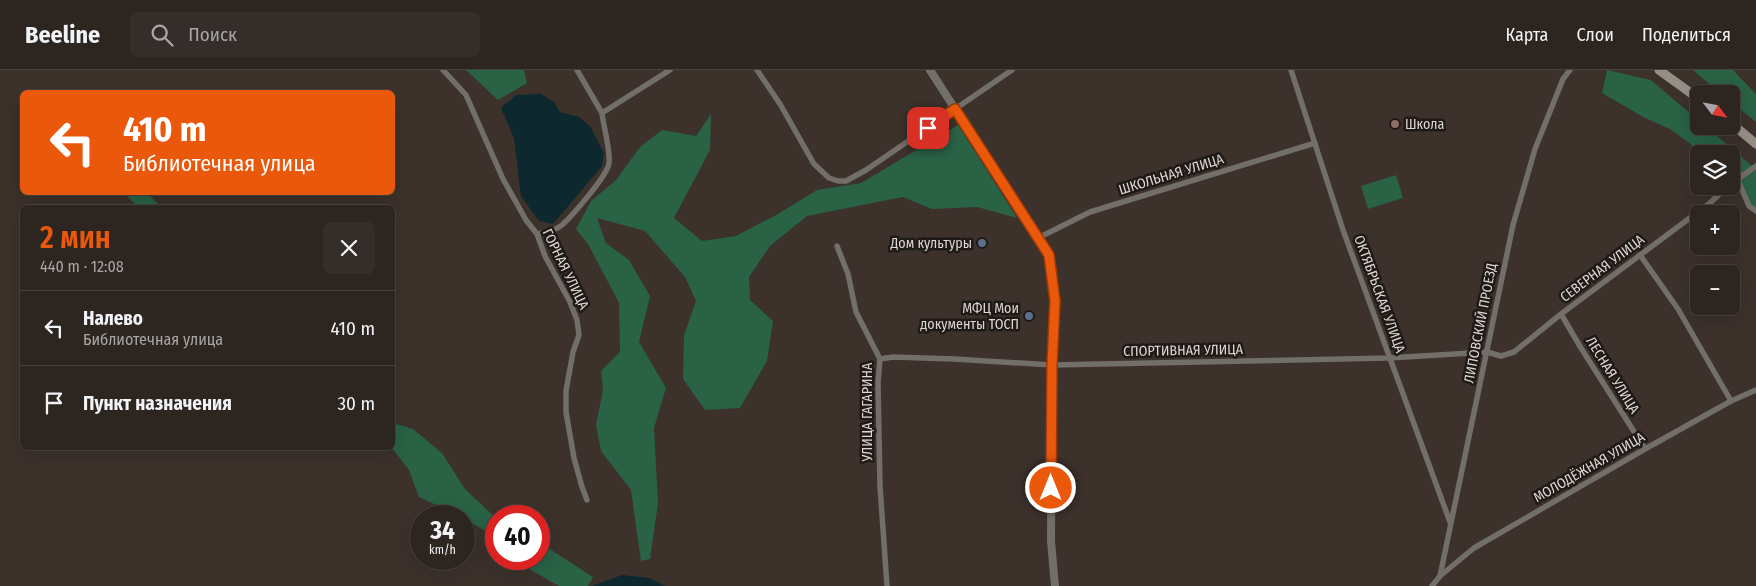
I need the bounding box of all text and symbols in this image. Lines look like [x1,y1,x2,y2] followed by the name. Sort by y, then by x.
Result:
[130,12,480,57] search box
[25,21,100,49] text: Beeline
[148,21,176,49] icon: search
[188,23,237,46] text: Поиск
[1505,24,1548,46] text: Карта
[1576,24,1614,46] text: Слои
[1642,24,1731,46] text: Поделиться
[1690,85,1740,135] north arrow
[1690,85,1740,315] map controls
[907,107,949,149] pin
[123,108,207,150] text: 410 m
[40,110,105,175] icon: left
[914,114,942,142] icon: arrive
[1405,116,1444,133] place label: Школа
[1389,118,1401,130] marker: Школа
[1690,145,1740,195] button: layers
[123,150,316,177] text: Библиотечная улица
[1117,150,1226,198] street label: ШКОЛЬНАЯ УЛИЦА
[1690,205,1740,255] button: +
[40,220,111,256] text: 2 мин
[323,222,375,274] button: close
[539,226,593,313] street label: ГОРНАЯ УЛИЦА
[1557,231,1648,306] street label: СЕВЕРНАЯ УЛИЦА
[1350,233,1409,356] street label: ОКТЯБРЬСКАЯ УЛИЦА
[890,235,972,252] place label: Дом культуры
[976,237,988,249] marker: Дом культуры
[40,257,124,276] text: 440 m · 12:08
[1461,261,1500,385] street label: ЛИПОВСКИЙ ПРОЕЗД
[1690,265,1740,315] button: −
[920,300,1019,333] place label: МФЦ Мои документы ТОСП
[83,307,143,330] text: Налево
[1023,310,1035,322] marker: МФЦ Мои документы ТОСП
[40,314,68,342] icon: left
[330,317,375,340] text: 410 m
[83,330,223,349] text: Библиотечная улица
[1582,334,1643,417] street label: ЛЕСНАЯ УЛИЦА
[1123,341,1244,360] street label: СПОРТИВНАЯ УЛИЦА
[859,362,876,462] street label: УЛИЦА ГАГАРИНА
[40,389,68,417] icon: arrive
[83,392,232,415] text: Пункт назначения
[337,392,375,415] text: 30 m
[1531,428,1649,506] street label: МОЛОДЁЖНАЯ УЛИЦА
[1024,461,1076,513] position arrow
[485,505,550,570] speed limit sign: 40
[430,516,455,546] text: 34
[429,543,456,557] text: km/h

